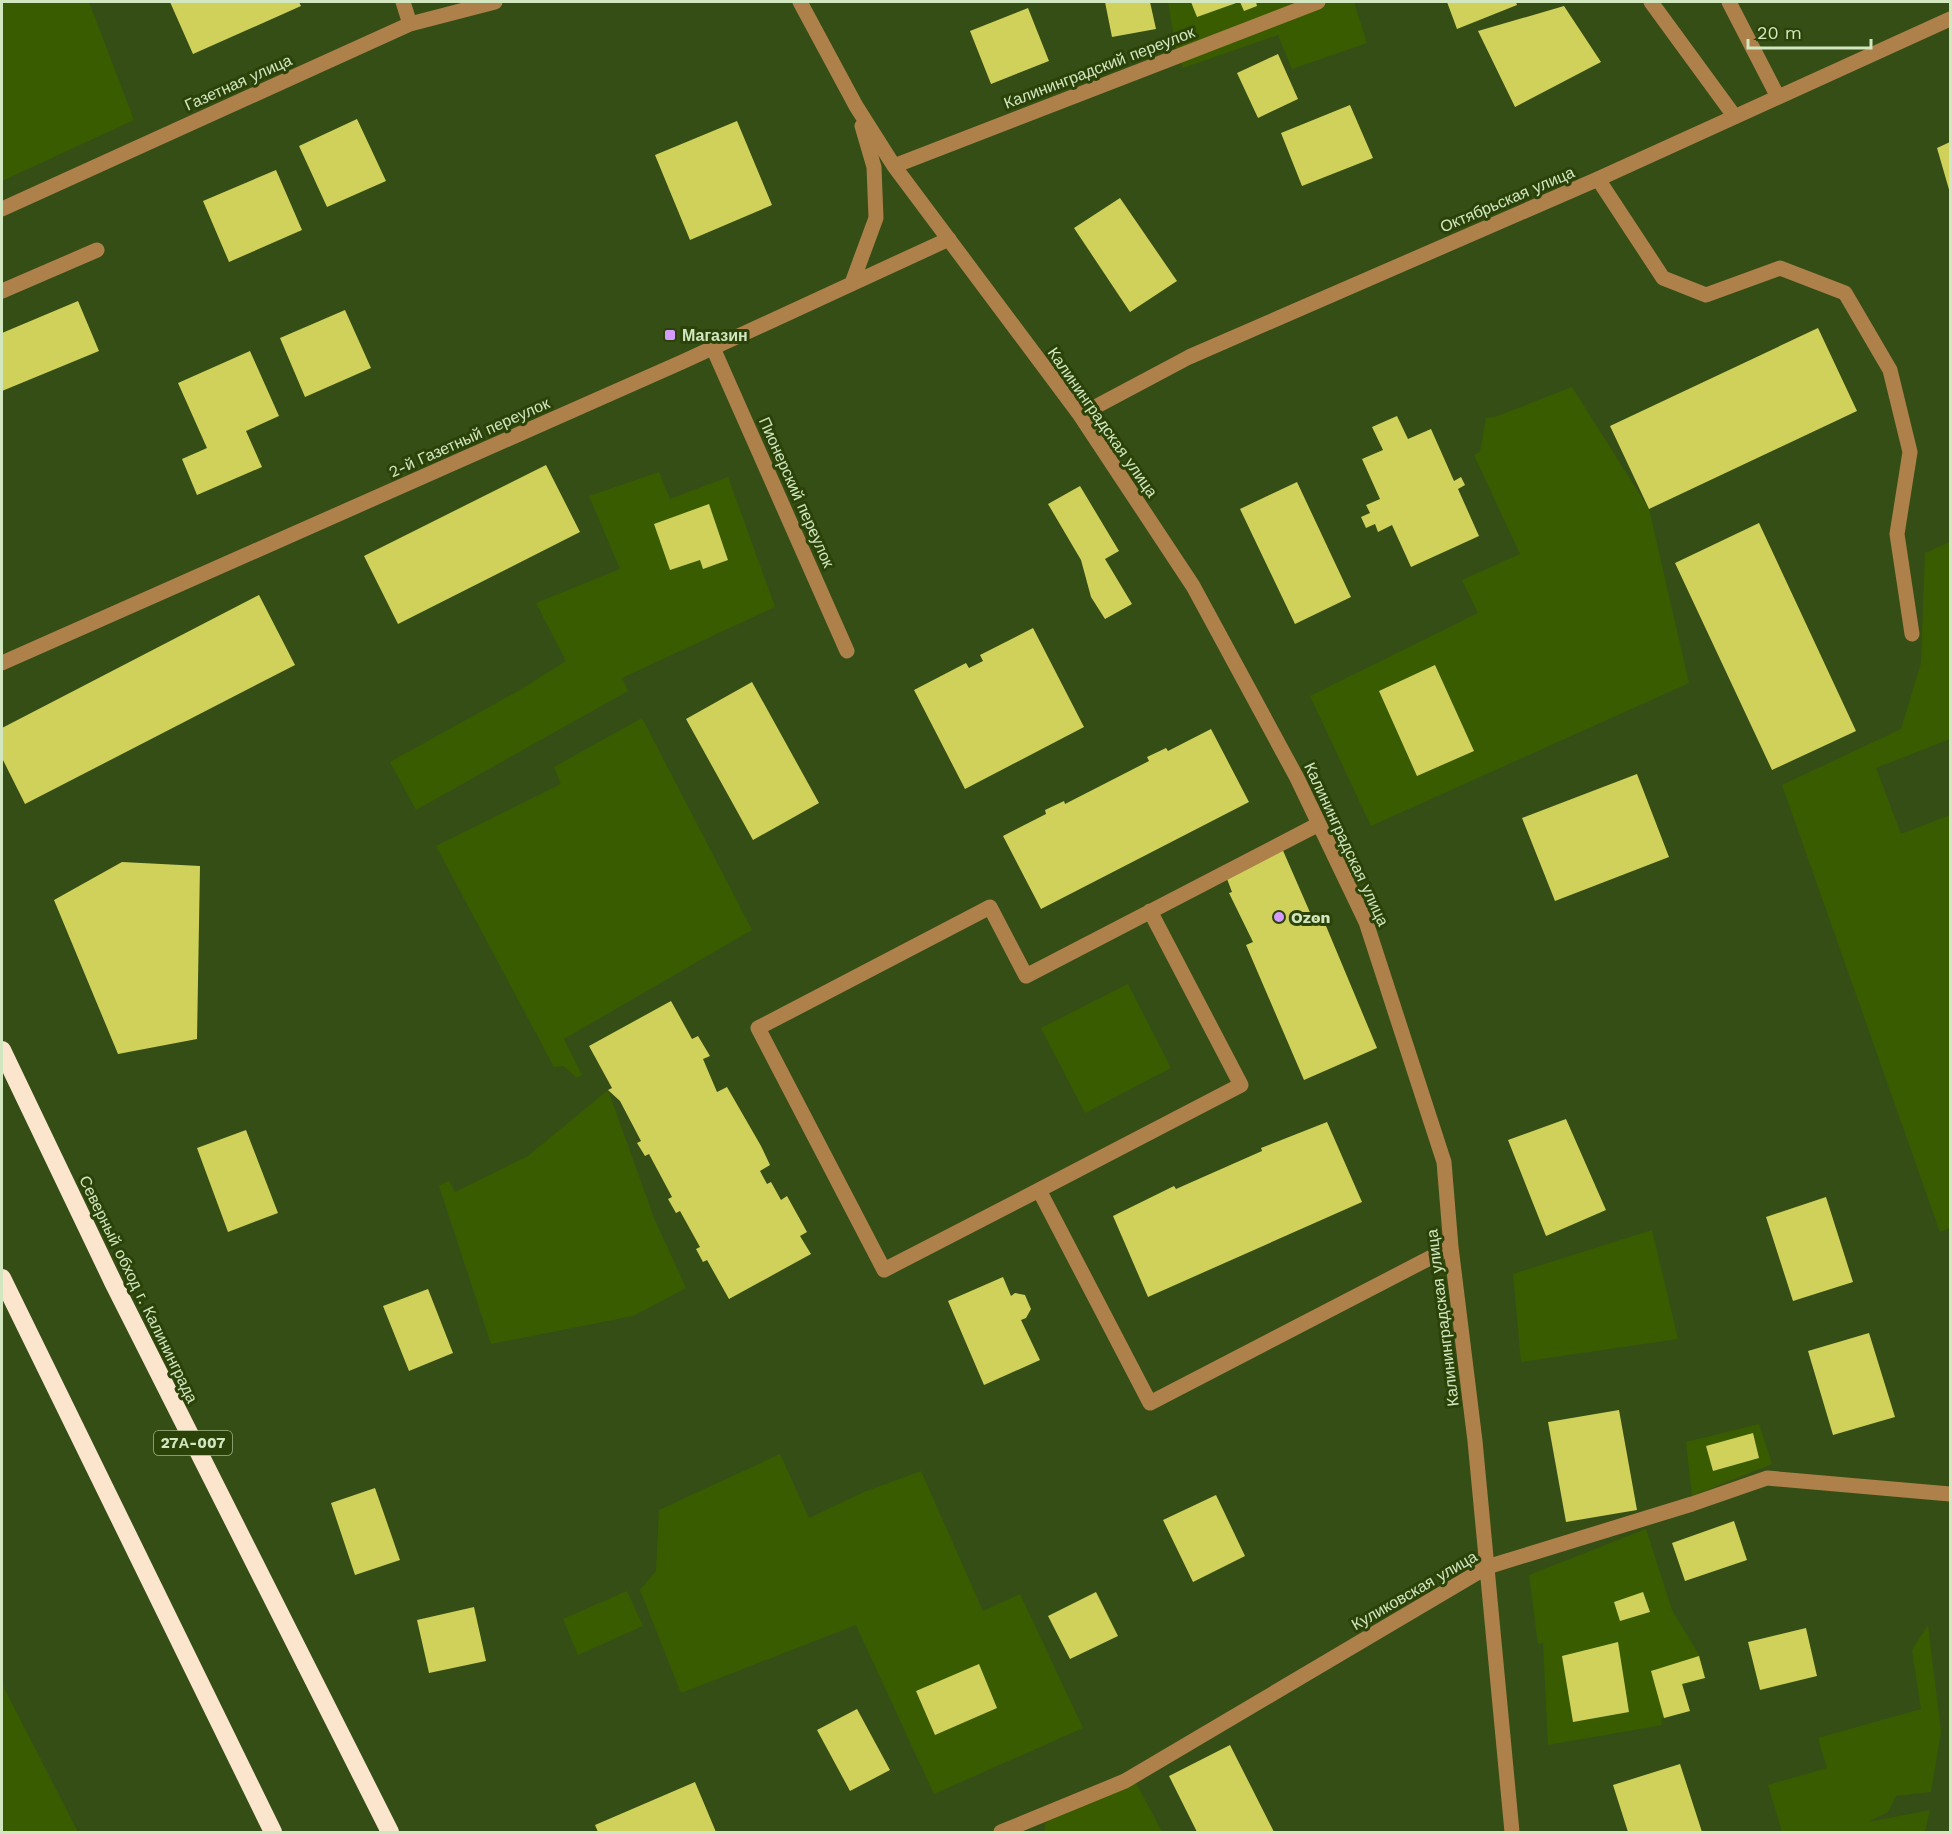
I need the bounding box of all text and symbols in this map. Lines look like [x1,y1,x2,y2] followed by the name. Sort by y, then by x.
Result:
[1748,12,1871,50] scale bar
[1001,22,1198,113] street label: Калининградский переулок
[1757,22,1802,43] text: 20 m
[182,50,295,115] street label: Газетная улица
[1437,162,1577,236] street label: Октябрьская улица
[682,326,748,345] place label: Магазин
[663,328,677,342] marker: Магазин
[1044,344,1162,501] street label: Калининградская улица
[386,393,553,481] street label: 2-й Газетный переулок
[755,414,839,571] street label: Пионерский переулок
[1300,759,1393,929] street label: Калининградская улица
[1291,908,1330,927] place label: Ozon
[1272,910,1286,924] marker: Ozon
[75,1172,202,1406] street label: Северный обход г. Калининграда
[1422,1228,1463,1408] street label: Калининградская улица
[154,1431,232,1455] road number: 27А-007
[1348,1547,1481,1634] street label: Куликовская улица

